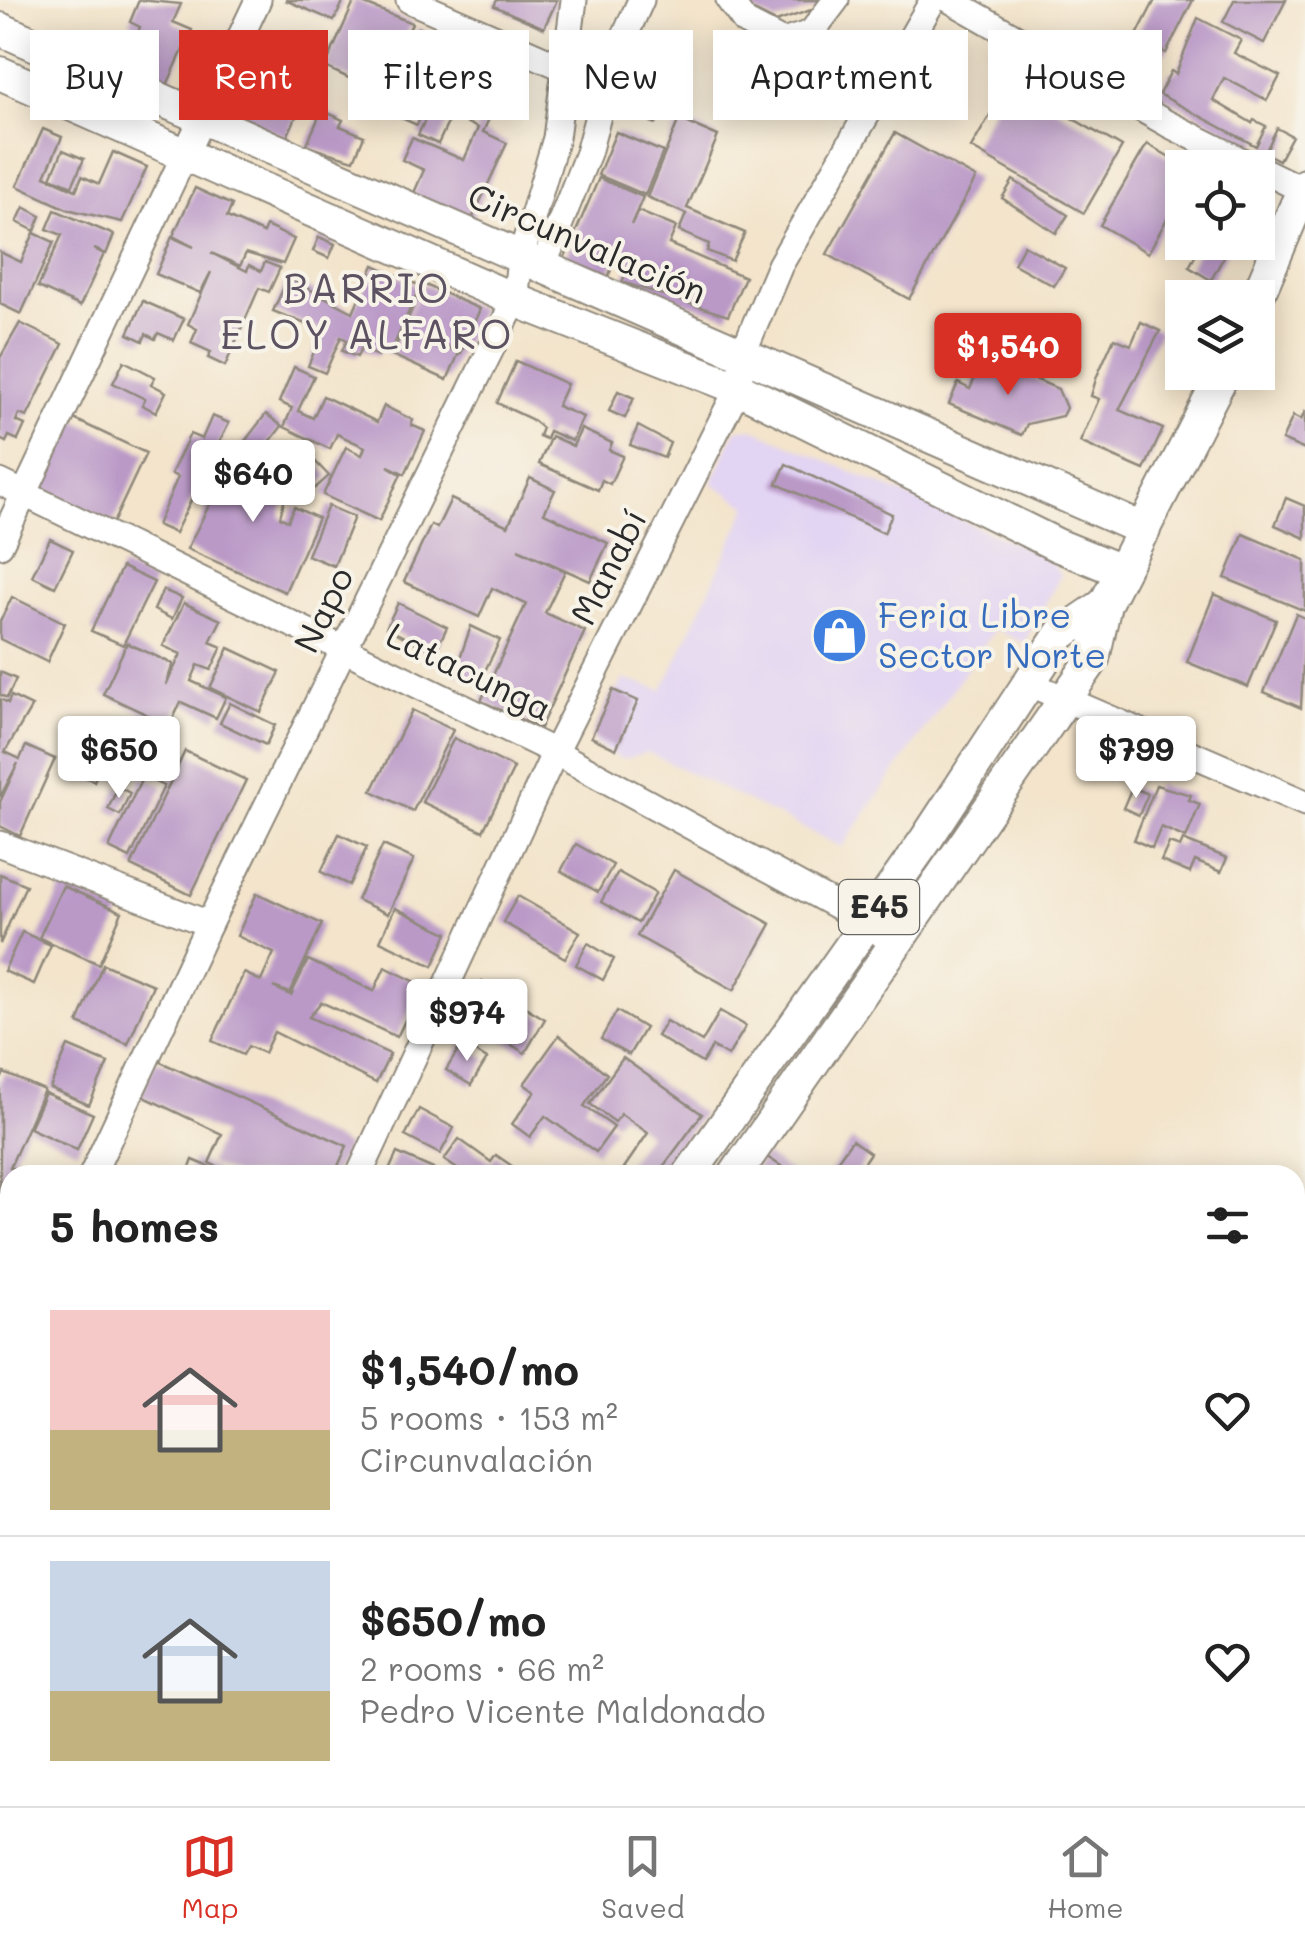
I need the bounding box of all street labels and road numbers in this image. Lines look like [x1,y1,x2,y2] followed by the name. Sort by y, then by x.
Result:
[462,171,714,313] street label: Circunvalación
[559,500,656,632] street label: Manabí
[282,559,363,660] street label: Napo
[380,610,560,730] street label: Latacunga
[839,880,919,934] road number: E45

